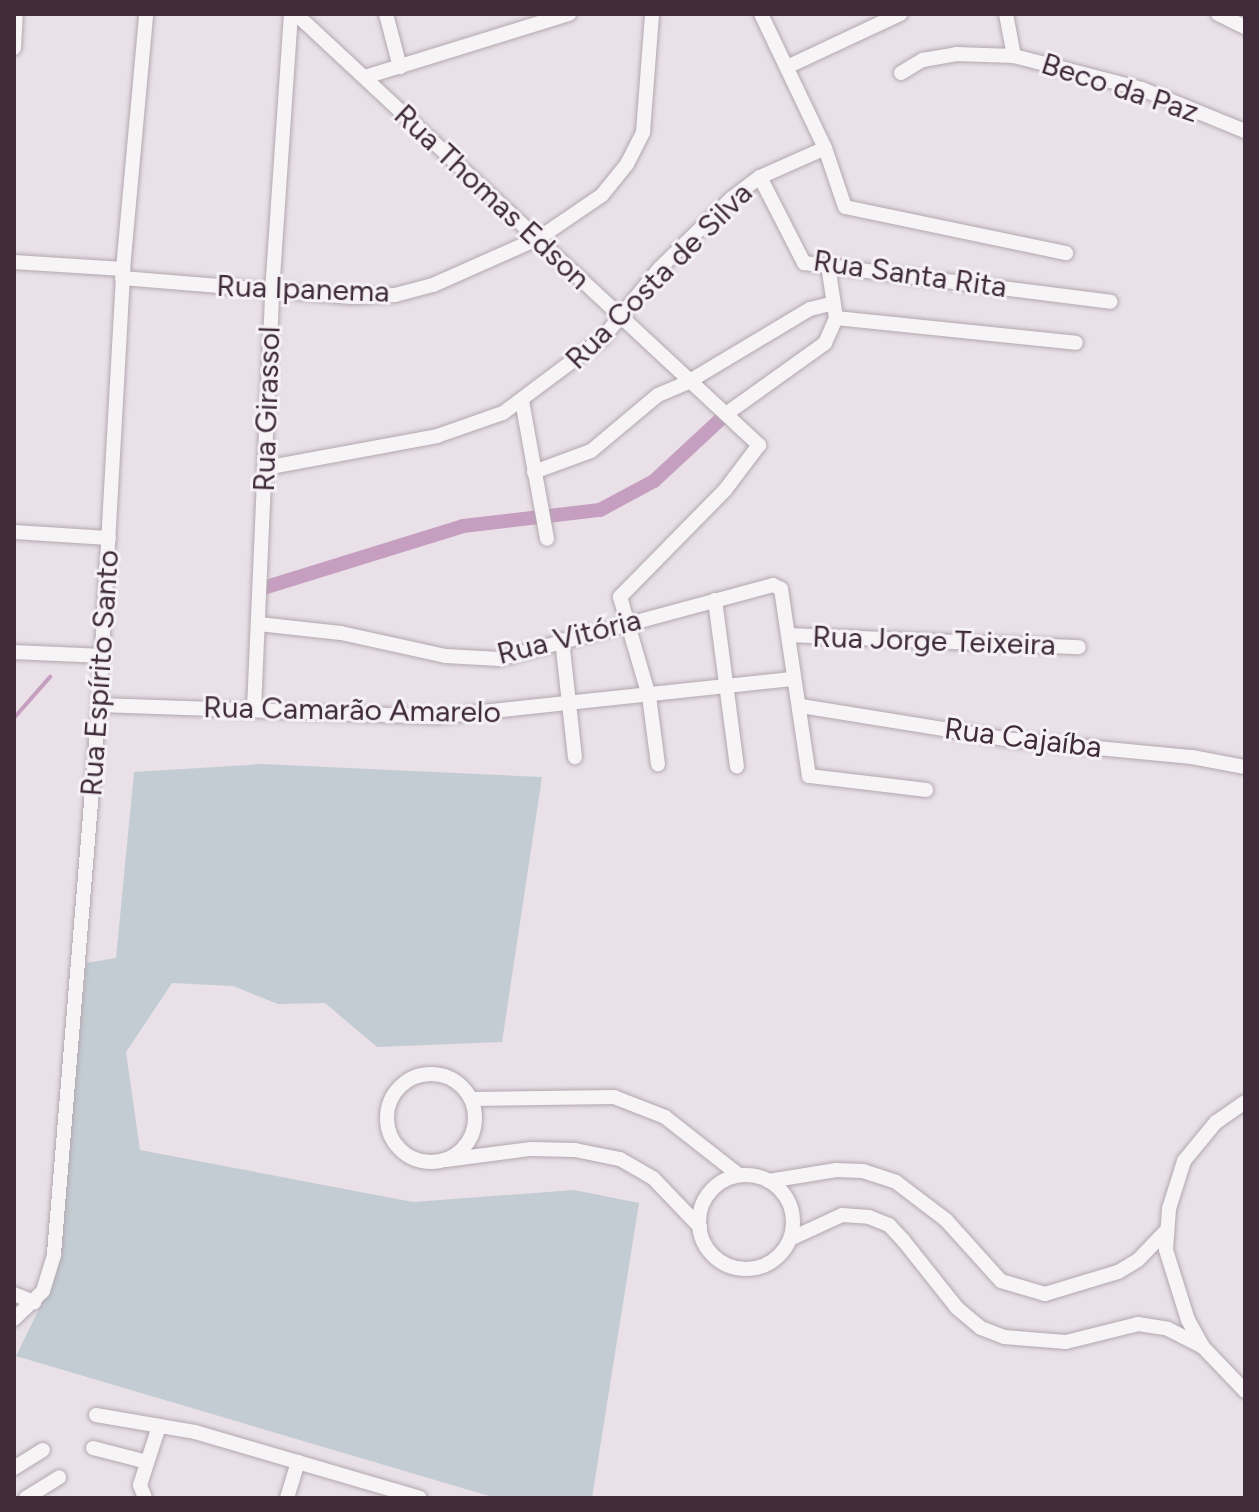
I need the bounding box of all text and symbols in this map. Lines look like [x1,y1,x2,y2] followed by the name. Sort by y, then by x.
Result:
[1037,46,1203,130] street label: Beco da Paz
[387,97,597,297] street label: Rua Thomas Edson
[558,175,760,377] street label: Rua Costa de Silva
[811,243,1009,305] street label: Rua Santa Rita
[216,268,390,310] street label: Rua Ipanema
[246,326,288,492] street label: Rua Girassol
[73,549,127,797] street label: Rua Espírito Santo
[493,602,645,672] street label: Rua Vitória
[812,619,1056,663] street label: Rua Jorge Teixeira
[203,689,501,731] street label: Rua Camarão Amarelo
[942,710,1104,766] street label: Rua Cajaíba

